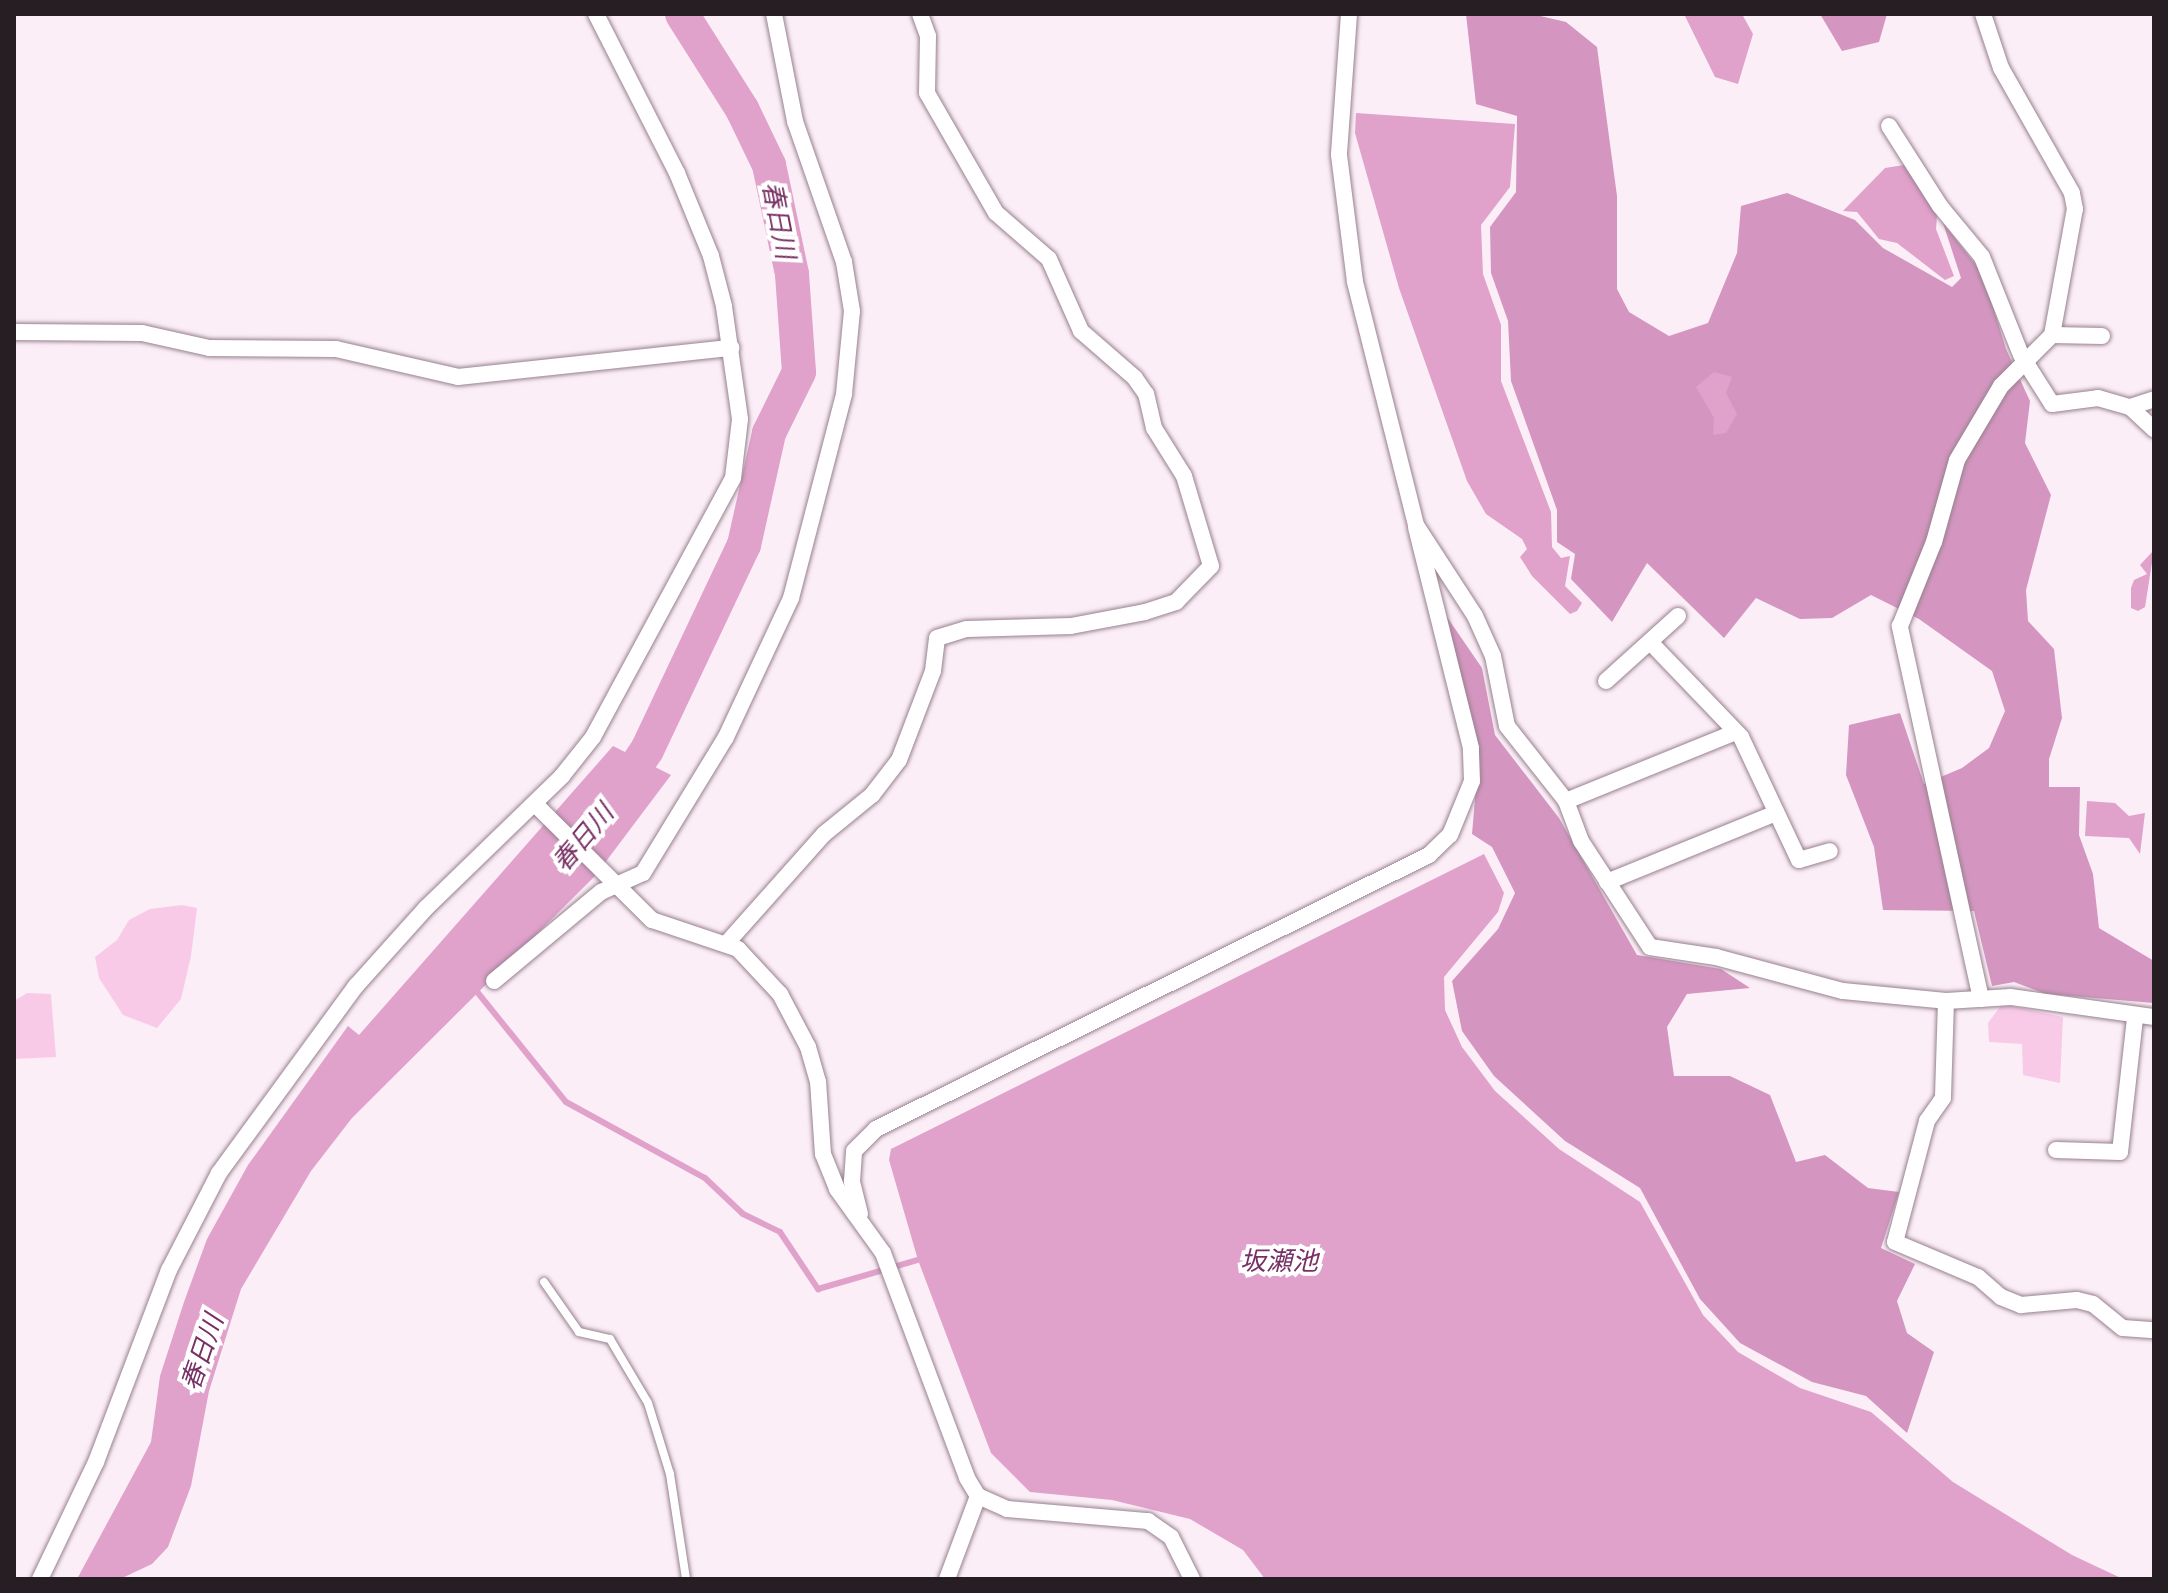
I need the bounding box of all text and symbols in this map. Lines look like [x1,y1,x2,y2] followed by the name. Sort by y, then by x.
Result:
[757,179,803,261] water label: 春日川
[545,797,619,877] water label: 春日川
[1240,1244,1318,1276] water label: 坂瀬池
[174,1310,228,1394] water label: 春日川

